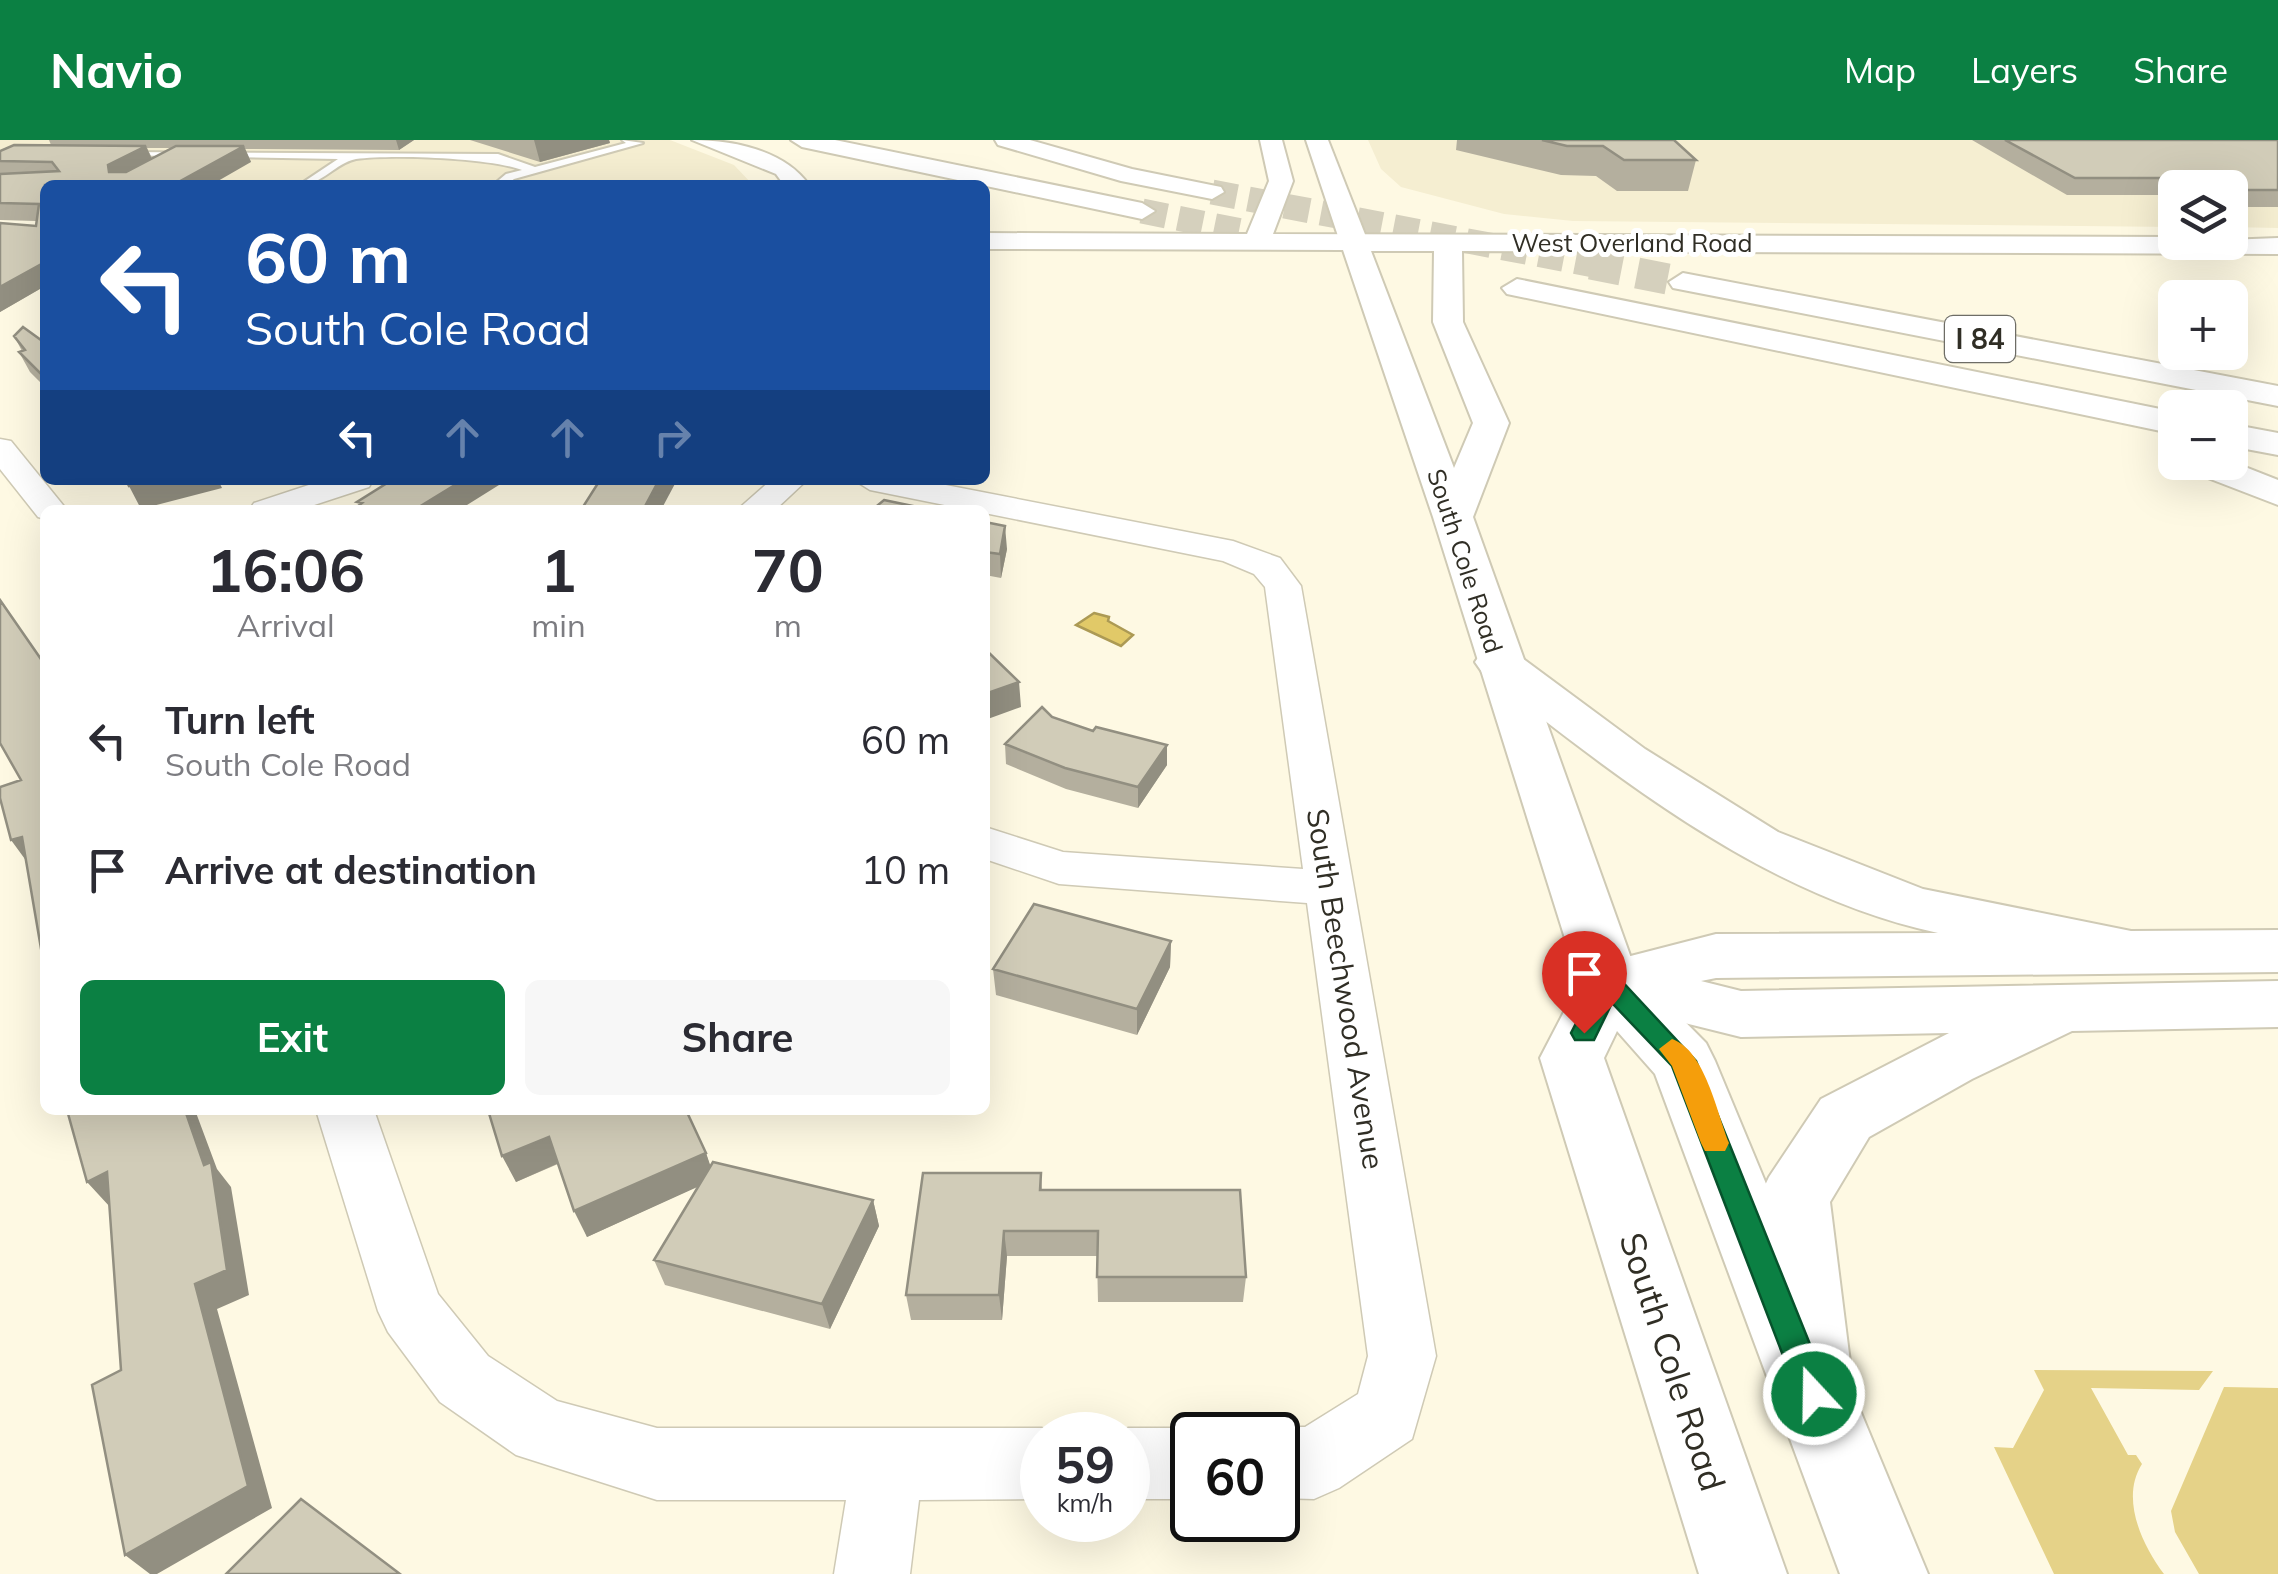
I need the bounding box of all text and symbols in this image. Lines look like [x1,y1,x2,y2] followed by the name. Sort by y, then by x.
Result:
[50,40,183,100] text: Navio
[1844,48,1916,92] text: Map
[1971,48,2078,92] text: Layers
[2133,48,2228,92] text: Share
[2158,170,2248,480] map controls
[2158,170,2248,260] button: layers
[245,213,411,301] text: 60 m
[80,220,210,350] icon: left
[1512,227,1752,258] street label: West Overland Road
[2158,280,2248,370] button: +
[245,300,591,356] text: South Cole Road
[1945,316,2015,362] road number: I 84
[2158,390,2248,480] button: −
[330,410,385,465] icon: left
[435,410,490,465] icon: ahead
[540,410,595,465] icon: ahead
[645,410,700,465] icon: right
[1421,465,1510,657] street label: South Cole Road
[206,532,365,607] text: 16:06
[540,532,576,607] text: 1
[752,532,824,607] text: 70
[237,605,335,645] text: Arrival
[531,605,586,645] text: min
[774,605,802,645] text: m
[165,696,315,744] text: Turn left
[80,713,135,768] icon: left
[861,716,950,764] text: 60 m
[165,744,411,784] text: South Cole Road
[1299,806,1393,1172] street label: South Beechwood Avenue
[80,843,135,898] icon: arrive
[165,846,537,894] text: Arrive at destination
[861,846,950,894] text: 10 m
[1542,931,1627,1034] pin
[1557,946,1612,1001] icon: arrive
[80,980,505,1095] button: Exit
[525,980,950,1095] button: Share
[1610,1227,1735,1496] street label: South Cole Road
[1762,1342,1866,1446] position arrow
[1170,1412,1300,1542] speed limit sign: 60
[1055,1433,1115,1496] text: 59
[1057,1487,1113,1518] text: km/h

